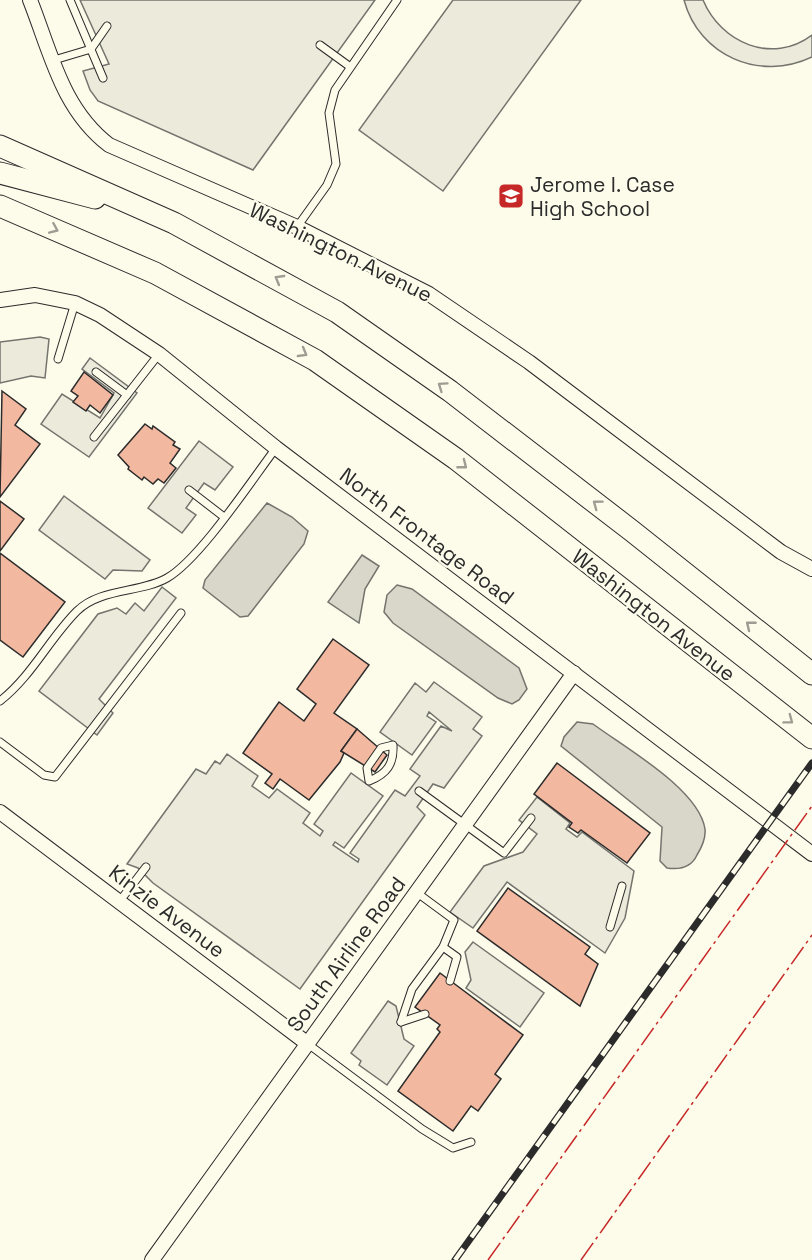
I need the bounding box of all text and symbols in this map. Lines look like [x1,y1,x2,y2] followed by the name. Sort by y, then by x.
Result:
[530,171,675,222] place label: Jerome I. Case High School
[496,181,526,211] school or university icon: Jerome I. Case High School
[245,196,437,308] street label: Washington Avenue
[47,222,58,234] one-way arrow
[275,275,285,286] one-way arrow
[297,346,307,358] one-way arrow
[438,382,449,393] one-way arrow
[456,457,467,468] one-way arrow
[334,462,520,610] street label: North Frontage Road
[593,501,604,512] one-way arrow
[567,543,741,687] street label: Washington Avenue
[746,622,757,633] one-way arrow
[782,713,793,724] one-way arrow
[104,859,230,963] street label: Kinzie Avenue
[281,871,411,1037] street label: South Airline Road

